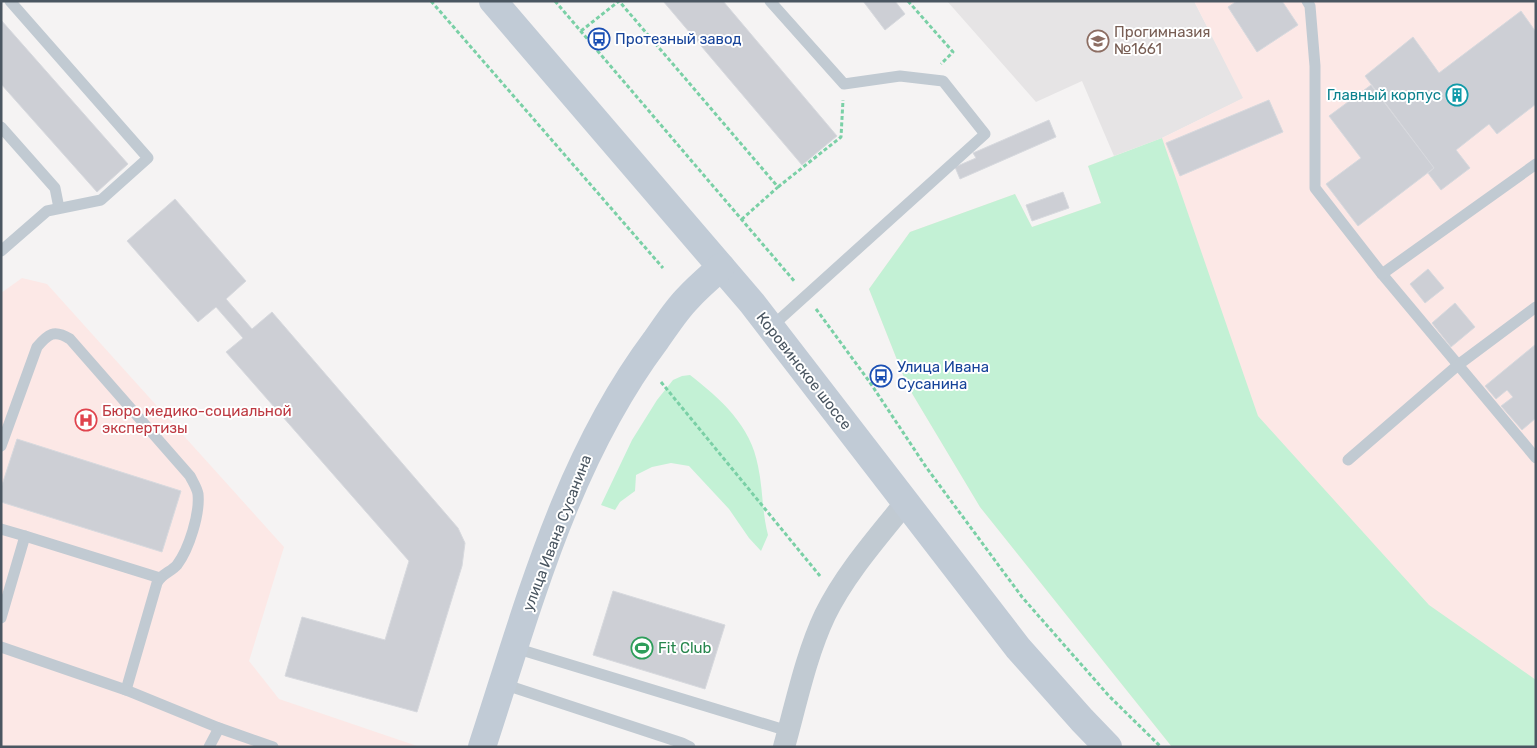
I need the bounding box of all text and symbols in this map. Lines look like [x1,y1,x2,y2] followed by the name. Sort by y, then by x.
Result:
[1114,23,1210,58] place label: Прогимназия №1661
[587,27,611,51] bus stop icon: Протезный завод
[1086,29,1110,53] school or university icon: Прогимназия №1661
[615,30,742,48] place label: Протезный завод
[1445,83,1469,107] building icon: Главный корпус
[1327,86,1441,104] place label: Главный корпус
[753,309,855,433] street label: Коровинское шоссе
[897,358,989,393] place label: Улица Ивана Сусанина
[869,364,893,388] bus stop icon: Улица Ивана Сусанина
[102,402,292,437] place label: Бюро медико-социальной экспертизы
[74,408,98,432] hospital icon: Бюро медико-социальной экспертизы
[519,452,595,614] street label: улица Ивана Сусанина
[630,636,654,660] sports icon: Fit Club
[658,639,712,657] place label: Fit Club

